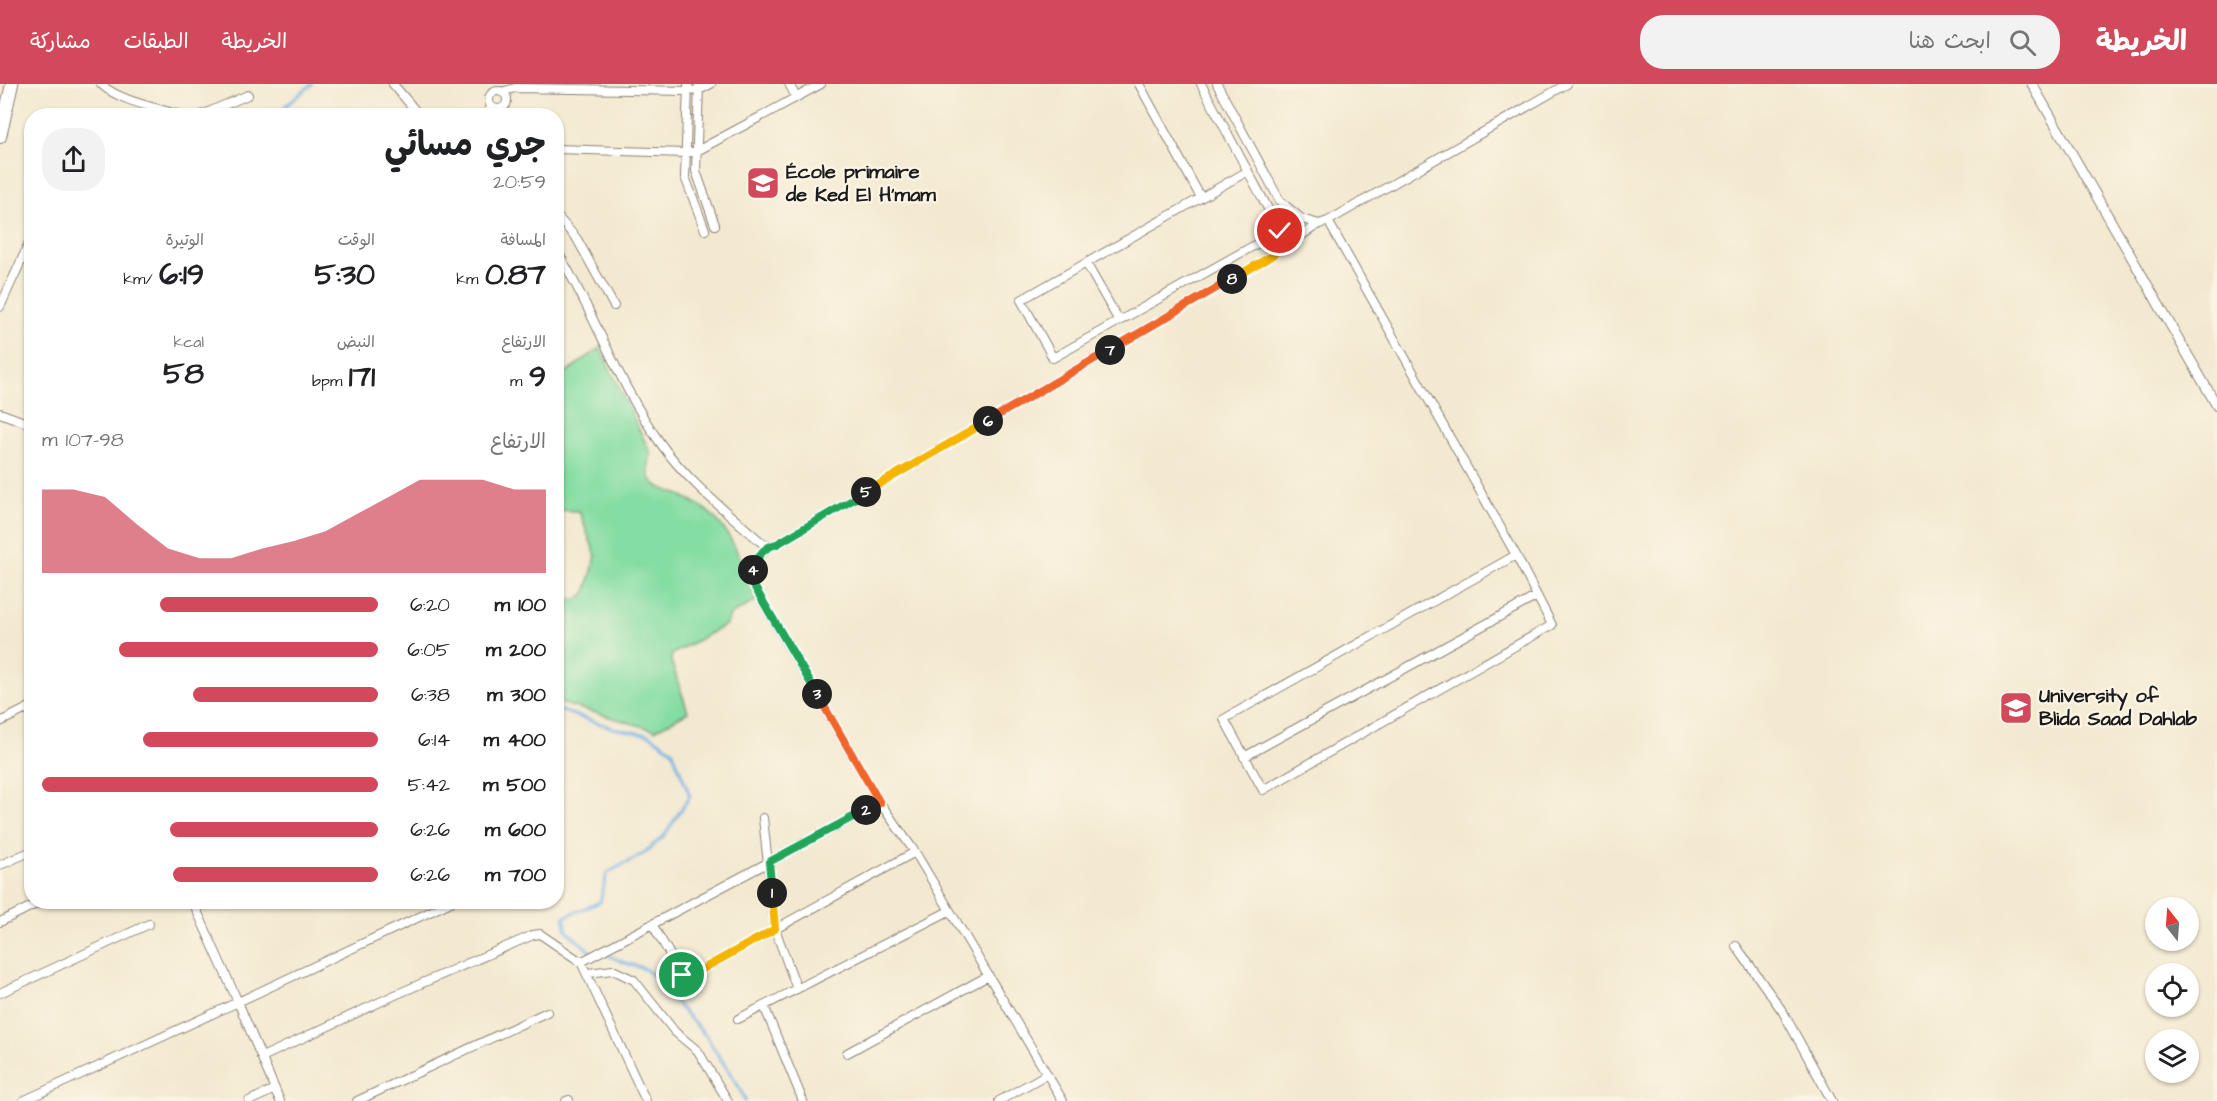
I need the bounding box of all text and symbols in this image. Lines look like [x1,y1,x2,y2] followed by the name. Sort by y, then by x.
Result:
[1640,15,2060,69] search box
[2096,22,2187,61] text: الخريطة
[1909,26,1991,57] text: ابحث هنا
[2006,26,2039,59] icon: search
[30,27,91,56] text: مشاركة
[124,27,189,56] text: الطبقات
[222,27,287,56] text: الخريطة
[384,122,546,168] text: جري مسائي
[42,128,105,191] button: share
[785,158,936,209] place label: École primaire de Ked El H'mam
[745,165,781,201] school or university icon: École primaire de Ked El H'mam
[493,168,546,196] text: 20:59
[1254,205,1305,256] pin
[1263,214,1296,247] icon: check
[165,229,204,251] text: الوتيرة
[338,229,375,251] text: الوقت
[500,229,546,251] text: المسافة
[159,254,204,296] text: 6:19
[315,254,375,296] text: 5:30
[485,254,546,296] text: 0.87
[1217,264,1247,294] pin: 8
[123,268,159,290] text: /km
[456,268,485,290] text: km
[1227,268,1237,290] text: 8
[173,331,204,353] text: kcal
[337,331,375,353] text: النبض
[501,331,546,353] text: الارتفاع
[1095,335,1125,365] pin: 7
[1105,339,1115,361] text: 7
[163,353,204,395] text: 58
[349,356,375,398] text: 171
[529,356,546,398] text: 9
[312,370,349,392] text: bpm
[510,370,529,392] text: m
[973,406,1003,436] pin: 6
[983,410,993,432] text: 6
[42,426,124,454] text: 98–107 m
[490,428,546,456] text: الارتفاع
[851,477,881,507] pin: 5
[860,481,872,503] text: 5
[738,555,768,585] pin: 4
[748,559,758,581] text: 4
[410,591,450,619] text: 6:20
[495,591,546,619] text: 100 m
[407,636,450,664] text: 6:05
[486,636,546,664] text: 200 m
[802,679,832,709] pin: 3
[411,681,450,709] text: 6:38
[487,681,546,709] text: 300 m
[2039,682,2198,733] place label: University of Blida Saad Dahlab
[813,683,821,705] text: 3
[1998,690,2034,726] school or university icon: University of Blida Saad Dahlab
[418,726,450,754] text: 6:14
[484,726,546,754] text: 400 m
[407,771,450,799] text: 5:42
[483,771,546,799] text: 500 m
[851,795,881,825] pin: 2
[861,799,871,821] text: 2
[410,816,450,844] text: 6:26
[485,816,546,844] text: 600 m
[410,861,450,889] text: 6:26
[485,861,546,889] text: 700 m
[757,878,787,908] pin: 1
[771,882,773,904] text: 1
[2145,897,2199,951] north arrow
[2145,897,2199,1083] map controls
[656,949,707,1000] pin
[665,958,698,991] icon: arrive
[2145,963,2199,1017] button: locate
[2145,1029,2199,1083] button: layers

